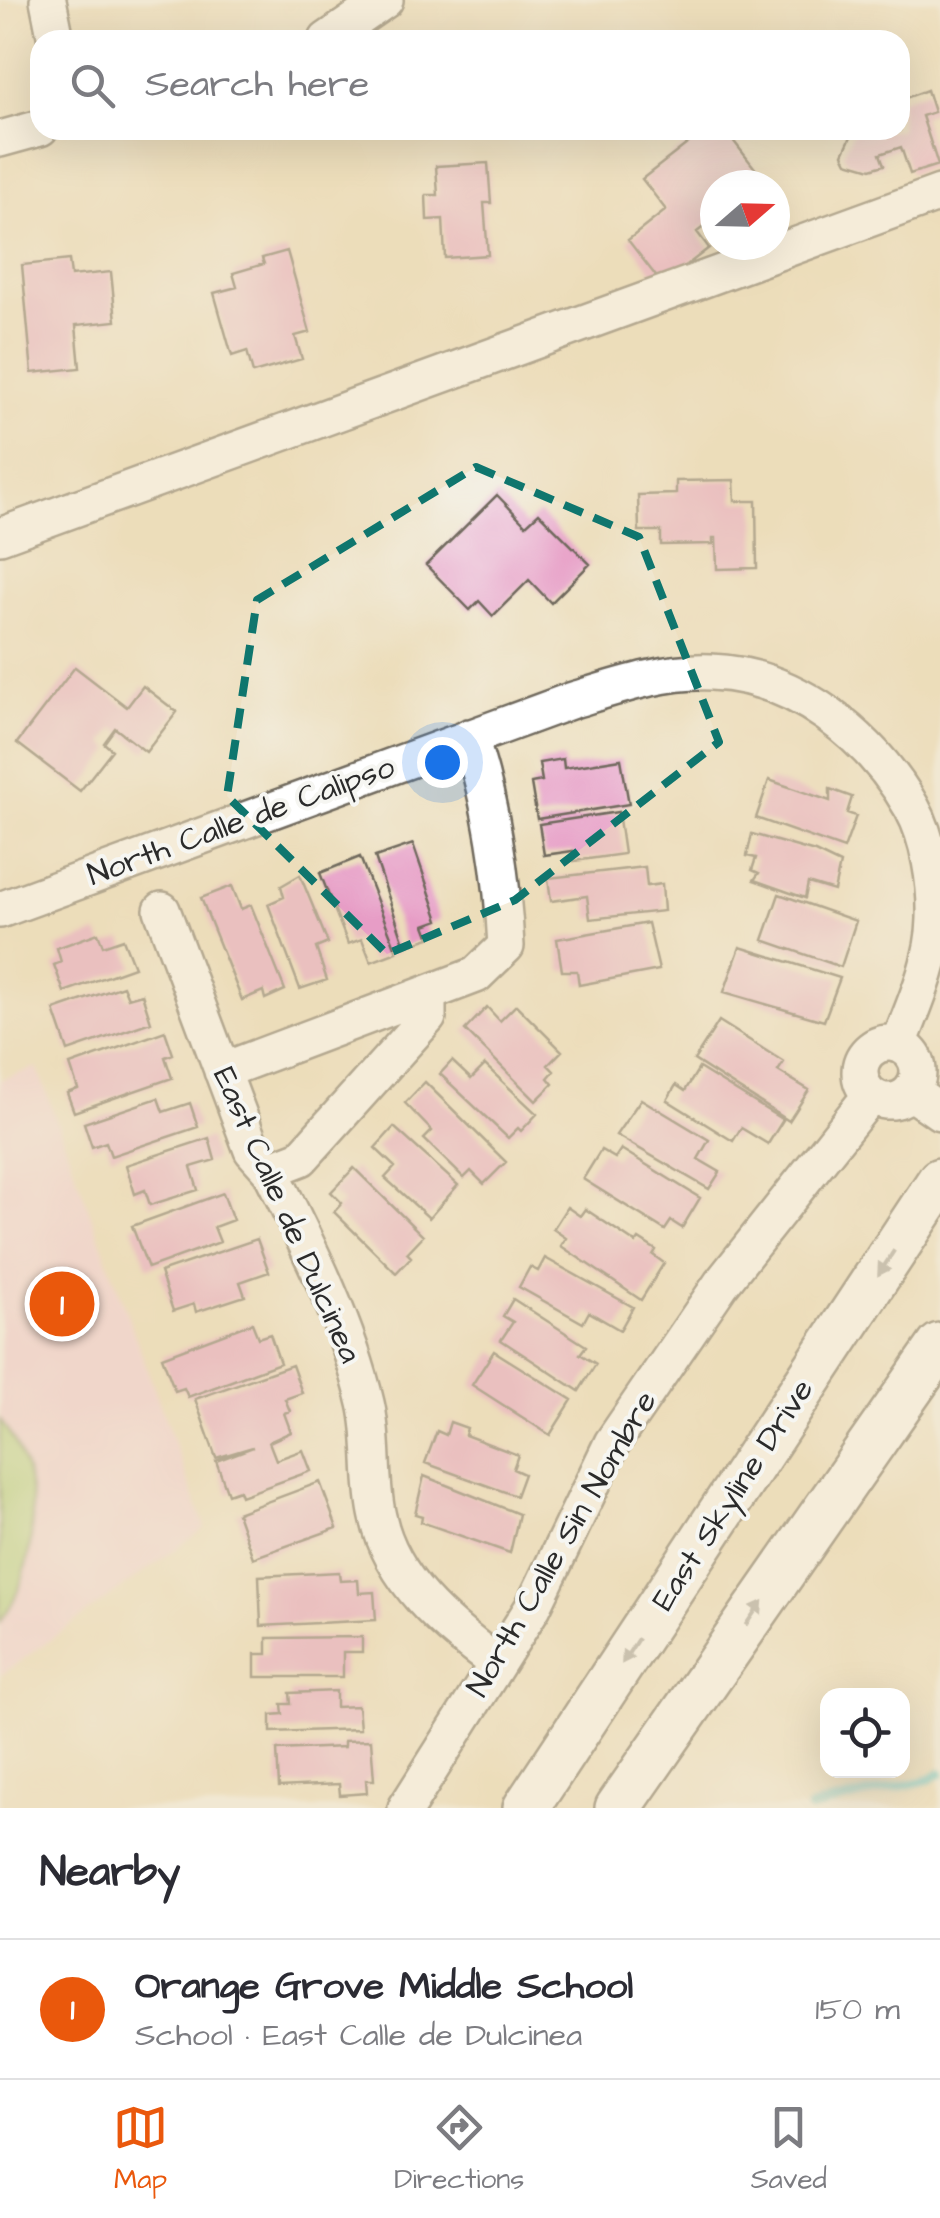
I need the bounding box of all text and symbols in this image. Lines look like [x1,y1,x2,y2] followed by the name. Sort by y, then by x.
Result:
[30,30,910,140] search box
[65,58,120,113] icon: search
[145,59,369,111] text: Search here
[700,170,790,260] north arrow
[417,737,468,788] your location
[81,745,401,897] street label: North Calle de Calipso
[201,1060,373,1370] street label: East Calle de Dulcinea
[878,1249,896,1276] one-way arrow
[30,1266,94,1342] pin: 1
[641,1370,825,1620] street label: East Skyline Drive
[456,1383,668,1705] street label: North Calle Sin Nombre
[744,1600,763,1627] one-way arrow
[621,1637,639,1664] one-way arrow
[820,1688,910,1778] map controls
[820,1688,910,1778] button: locate
[40,1844,180,1902] text: Nearby
[135,1961,633,2013] text: Orange Grove Middle School
[70,1987,75,2032] text: 1
[815,1987,900,2032] text: 150 m
[135,2013,582,2058] text: School · East Calle de Dulcinea
[113,2100,168,2199] tab: Map
[394,2100,524,2199] tab: Directions
[751,2100,827,2199] tab: Saved

